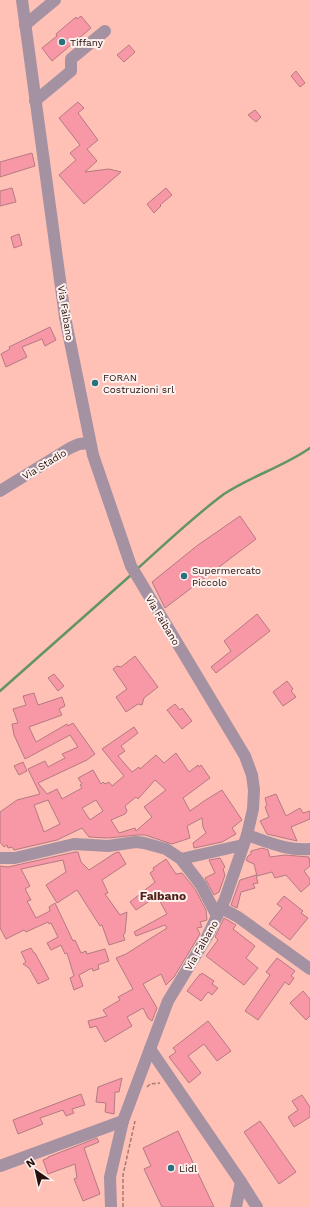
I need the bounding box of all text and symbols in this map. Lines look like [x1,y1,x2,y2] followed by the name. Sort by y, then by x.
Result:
[57,37,67,47] marker: Tiffany
[70,37,104,48] place label: Tiffany
[56,285,75,342] street label: Via Faibano
[103,372,174,395] place label: FORAN Costruzioni srl
[90,378,100,388] marker: FORAN Costruzioni srl
[20,447,68,482] street label: Via Stadio
[192,565,261,588] place label: Supermercato Piccolo
[179,571,189,581] marker: Supermercato Piccolo
[143,593,182,647] street label: Via Faibano
[140,889,186,903] district label: Faibano
[183,918,220,972] street label: Via Faibano
[16,1151,56,1191] north arrow
[24,1155,38,1171] text: N
[166,1163,176,1173] marker: Lidl
[179,1163,197,1174] place label: Lidl

